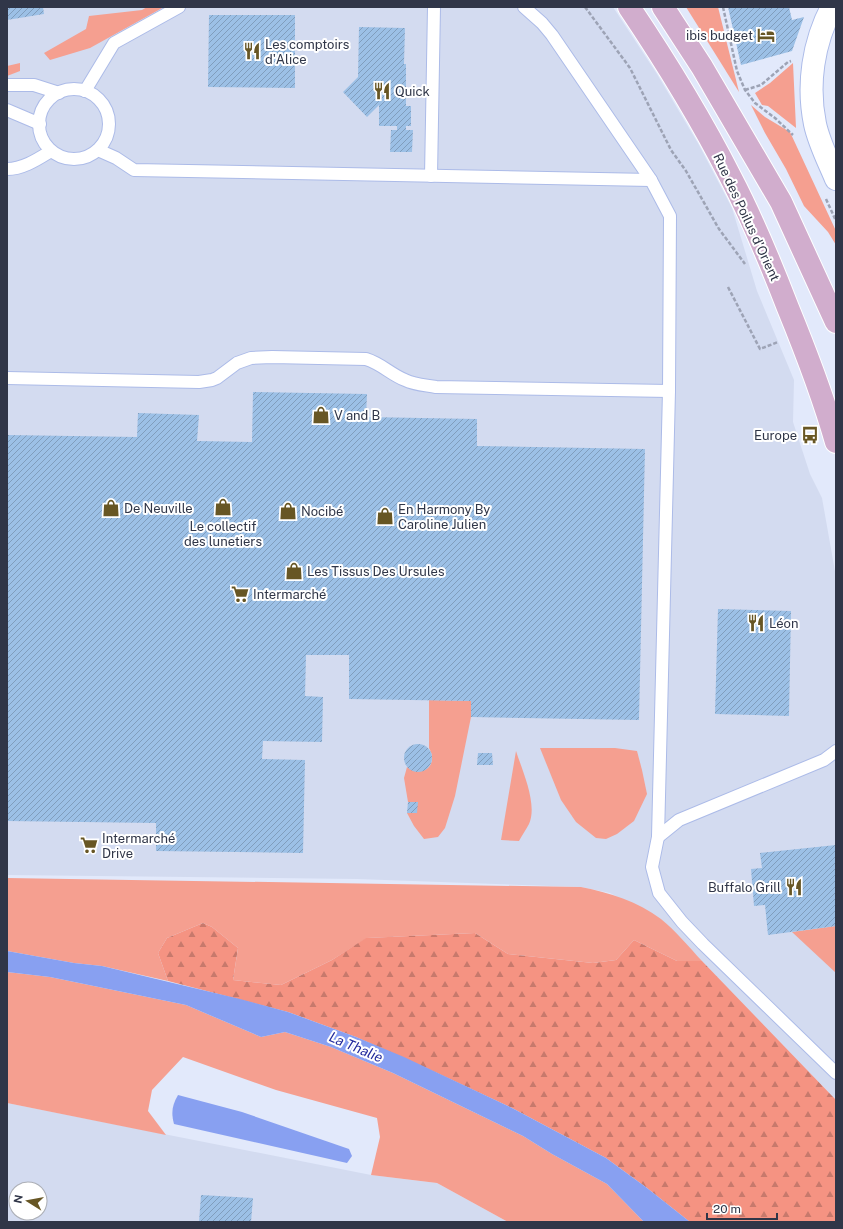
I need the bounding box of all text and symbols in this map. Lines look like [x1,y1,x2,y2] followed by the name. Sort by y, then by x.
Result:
[756,25,776,45] hotel icon: ibis budget
[686,28,753,43] place label: ibis budget
[265,37,349,67] place label: Les comptoirs d'Alice
[242,41,262,61] restaurant icon: Les comptoirs d'Alice
[372,81,392,101] restaurant icon: Quick
[395,84,430,99] place label: Quick
[710,151,783,283] street label: Rue des Poilus d'Orient
[311,405,331,425] shop icon: V and B
[334,408,380,423] place label: V and B
[800,425,820,445] bus stop icon: Europe
[754,428,797,443] place label: Europe
[213,497,233,517] shop icon: Le collectif des lunetiers
[101,498,121,518] shop icon: De Neuville
[124,501,193,516] place label: De Neuville
[278,501,298,521] shop icon: Nocibé
[398,502,490,532] place label: En Harmony By Caroline Julien
[301,504,343,519] place label: Nocibé
[375,506,395,526] shop icon: En Harmony By Caroline Julien
[184,519,262,549] place label: Le collectif des lunetiers
[284,561,304,581] shop icon: Les Tissus Des Ursules
[307,564,444,579] place label: Les Tissus Des Ursules
[230,584,250,604] supermarket icon: Intermarché
[253,587,326,602] place label: Intermarché
[746,613,766,633] restaurant icon: Léon
[769,616,798,631] place label: Léon
[102,831,175,861] place label: Intermarché Drive
[79,835,99,855] supermarket icon: Intermarché Drive
[784,877,804,897] restaurant icon: Buffalo Grill
[708,880,781,895] place label: Buffalo Grill
[327,1029,386,1066] water label: La Thalie
[8,1181,48,1221] north arrow
[11,1194,25,1204] text: N
[707,1195,777,1221] scale bar
[713,1202,741,1216] text: 20 m

